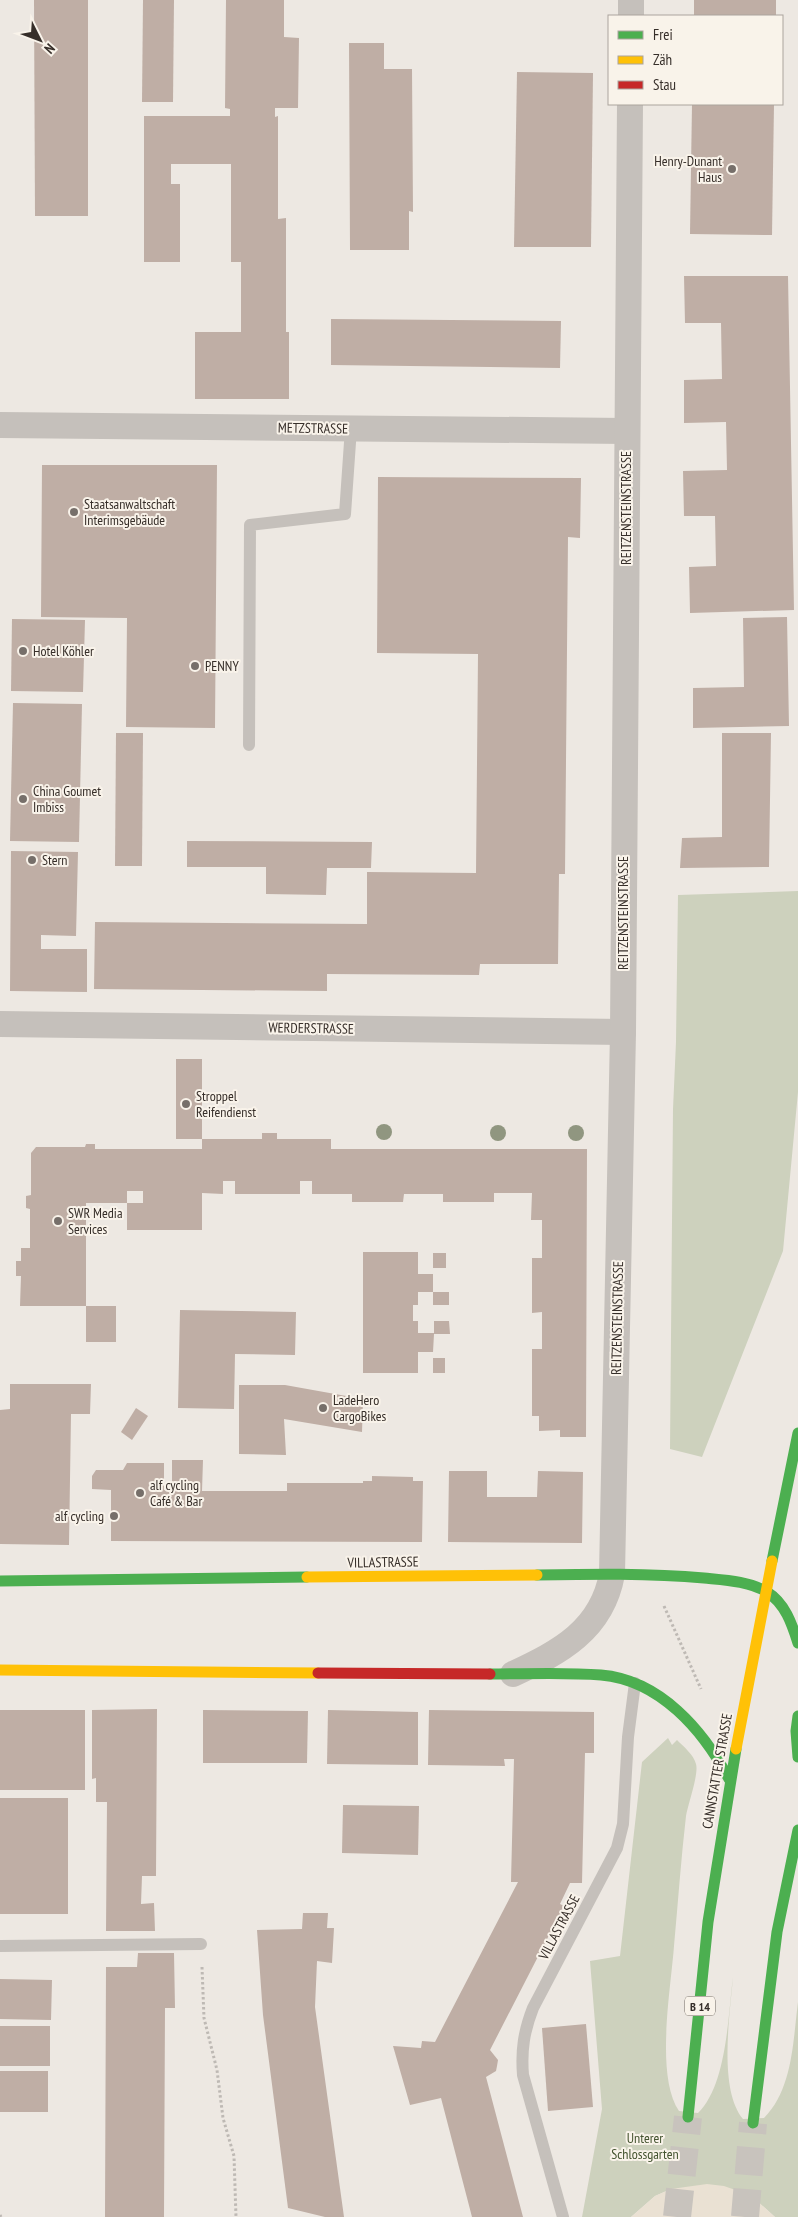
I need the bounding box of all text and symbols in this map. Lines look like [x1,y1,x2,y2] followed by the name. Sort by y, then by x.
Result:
[15,15,65,65] north arrow
[608,15,783,105] legend
[653,25,673,44] text: Frei
[40,40,59,58] text: N
[653,50,672,69] text: Zäh
[653,75,676,94] text: Stau
[654,152,722,186] place label: Henry-Dunant Haus
[726,163,738,175] marker: Henry-Dunant Haus
[278,418,348,438] street label: METZSTRASSE
[617,451,635,565] street label: REITZENSTEINSTRASSE
[84,495,175,529] place label: Staatsanwaltschaft Interimsgebäude
[68,506,80,518] marker: Staatsanwaltschaft Interimsgebäude
[33,642,94,660] place label: Hotel Köhler
[17,645,29,657] marker: Hotel Köhler
[205,657,239,675] place label: PENNY
[189,660,201,672] marker: PENNY
[33,782,101,816] place label: China Goumet Imbiss
[17,793,29,805] marker: China Goumet Imbiss
[42,851,68,869] place label: Stern
[26,854,38,866] marker: Stern
[614,856,632,970] street label: REITZENSTEINSTRASSE
[268,1018,354,1038] street label: WERDERSTRASSE
[196,1087,256,1121] place label: Stroppel Reifendienst
[180,1098,192,1110] marker: Stroppel Reifendienst
[68,1204,123,1238] place label: SWR Media Services
[52,1215,64,1227] marker: SWR Media Services
[607,1261,627,1375] street label: REITZENSTEINSTRASSE
[333,1391,386,1425] place label: LadeHero CargoBikes
[317,1402,329,1414] marker: LadeHero CargoBikes
[150,1476,202,1510] place label: alf cycling Café & Bar
[134,1487,146,1499] marker: alf cycling Café & Bar
[55,1507,104,1525] place label: alf cycling
[108,1510,120,1522] marker: alf cycling
[346,1552,419,1572] street label: VILLASTRASSE
[698,1712,736,1830] street label: CANNSTATTER STRASSE
[534,1891,584,1964] street label: VILLASTRASSE
[685,1996,715,2015] road number: B 14
[611,2129,679,2163] park label: Unterer Schlossgarten

